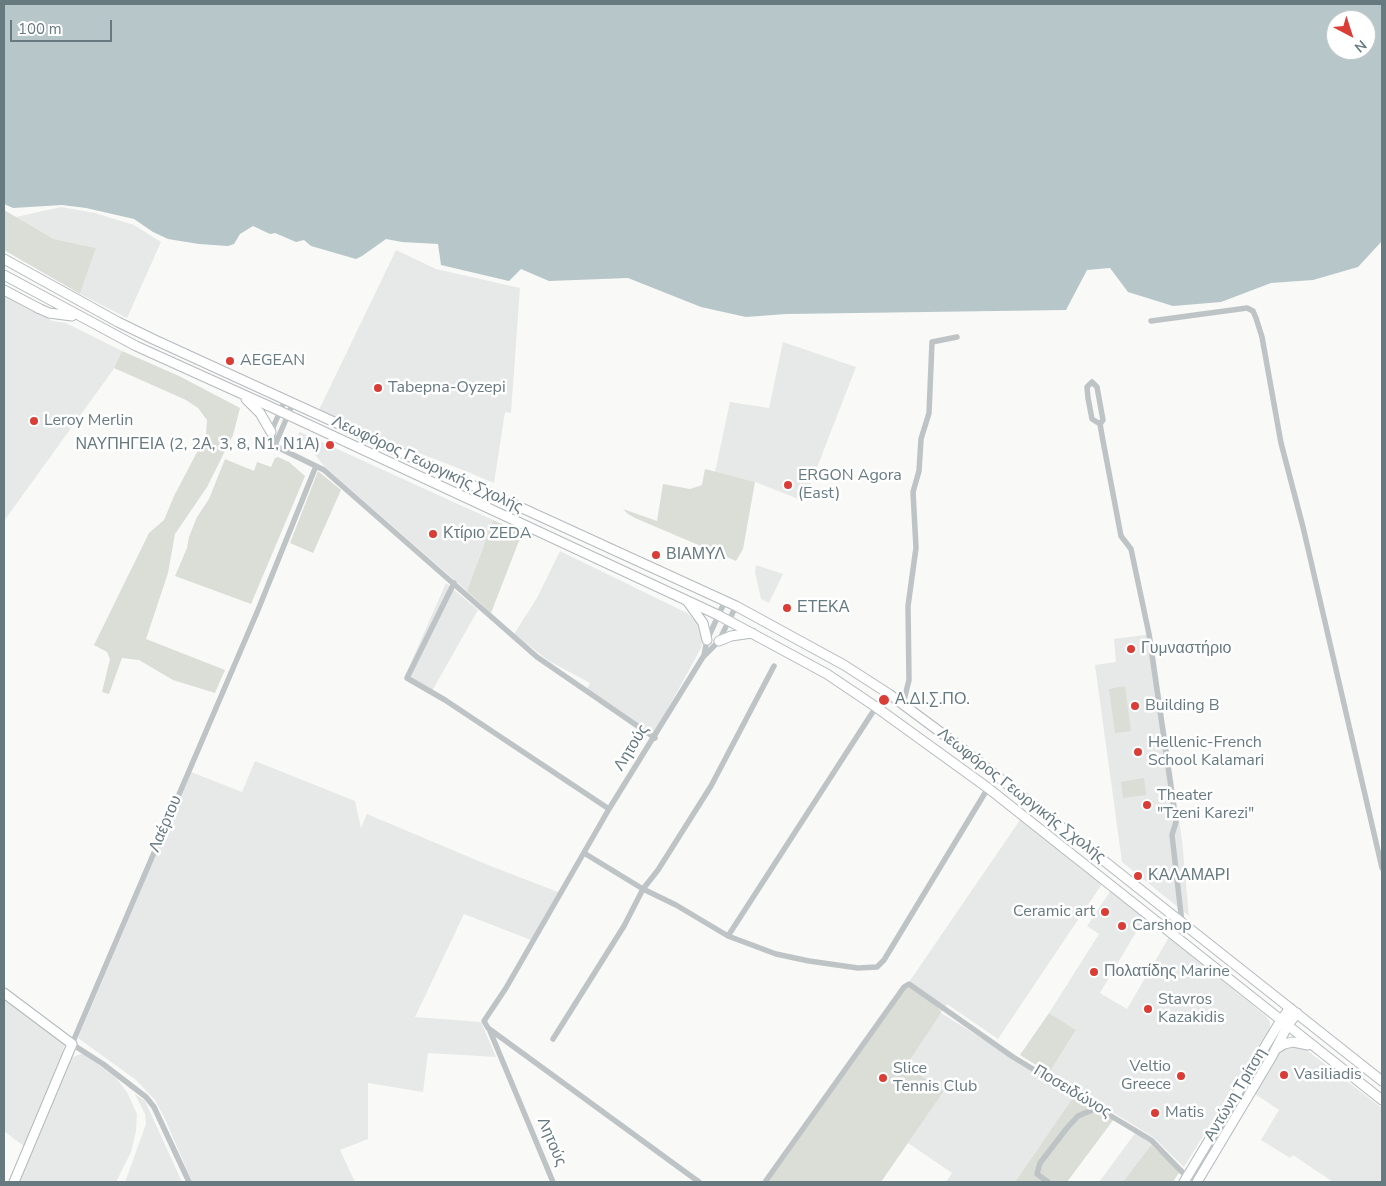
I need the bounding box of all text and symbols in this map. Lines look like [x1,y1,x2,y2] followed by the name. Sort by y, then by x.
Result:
[12,10,115,42] scale bar
[1326,10,1376,60] north arrow
[18,19,62,39] text: 100 m
[1350,35,1370,57] text: N
[240,351,305,371] place label: AEGEAN
[224,355,236,367] marker: AEGEAN
[388,378,506,398] place label: Tabepna-Oyzepi
[372,382,384,394] marker: Tabepna-Oyzepi
[44,411,133,431] place label: Leroy Merlin
[329,412,525,518] street label: Λεωφόρος Γεωργικής Σχολής
[28,415,40,427] marker: Leroy Merlin
[75,435,320,455] place label: ΝΑΥΠΗΓΕΙΑ (2, 2Α, 3, 8, Ν1, Ν1Α)
[324,439,336,451] marker: ΝΑΥΠΗΓΕΙΑ (2, 2Α, 3, 8, Ν1, Ν1Α)
[798,466,902,504] place label: ERGON Agora (East)
[782,479,794,491] marker: ERGON Agora (East)
[443,524,531,544] place label: Κτίριο ZEDA
[427,528,439,540] marker: Κτίριο ZEDA
[666,545,725,565] place label: ΒΙΑΜΥΛ
[650,549,662,561] marker: ΒΙΑΜΥΛ
[797,598,849,618] place label: ΕΤΕΚΑ
[781,602,793,614] marker: ΕΤΕΚΑ
[1141,639,1231,659] place label: Γυμναστήριο
[1125,643,1137,655] marker: Γυμναστήριο
[895,690,970,710] place label: Α.ΔΙ.Σ.ΠΟ.
[877,693,891,707] marker: Α.ΔΙ.Σ.ΠΟ.
[1145,696,1220,716] place label: Building B
[1129,700,1141,712] marker: Building B
[610,721,654,775] street label: Λητούς
[933,724,1109,868] street label: Λεωφόρος Γεωργικής Σχολής
[1148,733,1264,771] place label: Hellenic-French School Kalamari
[1132,746,1144,758] marker: Hellenic-French School Kalamari
[1157,786,1254,824] place label: Theater "Tzeni Karezi"
[146,793,186,855] street label: Λαέρτου
[1141,799,1153,811] marker: Theater "Tzeni Karezi"
[1148,866,1230,886] place label: ΚΑΛΑΜΑΡΙ
[1132,870,1144,882] marker: ΚΑΛΑΜΑΡΙ
[1013,902,1095,922] place label: Ceramic art
[1099,906,1111,918] marker: Ceramic art
[1132,916,1192,936] place label: Carshop
[1116,920,1128,932] marker: Carshop
[1104,962,1230,982] place label: Πολατίδης Marine
[1088,966,1100,978] marker: Πολατίδης Marine
[1158,990,1225,1028] place label: Stavros Kazakidis
[1142,1003,1154,1015] marker: Stavros Kazakidis
[1201,1045,1271,1145] street label: Αντώνη Τρίτση
[1121,1057,1171,1095] place label: Veltio Greece
[893,1059,977,1097] place label: Slice Tennis Club
[1030,1061,1114,1123] street label: Ποσειδώνος
[1294,1065,1362,1085] place label: Vasiliadis
[1278,1069,1290,1081] marker: Vasiliadis
[1175,1070,1187,1082] marker: Veltio Greece
[877,1072,889,1084] marker: Slice Tennis Club
[1165,1103,1204,1123] place label: Matis
[1149,1107,1161,1119] marker: Matis
[532,1115,570,1169] street label: Λητούς

